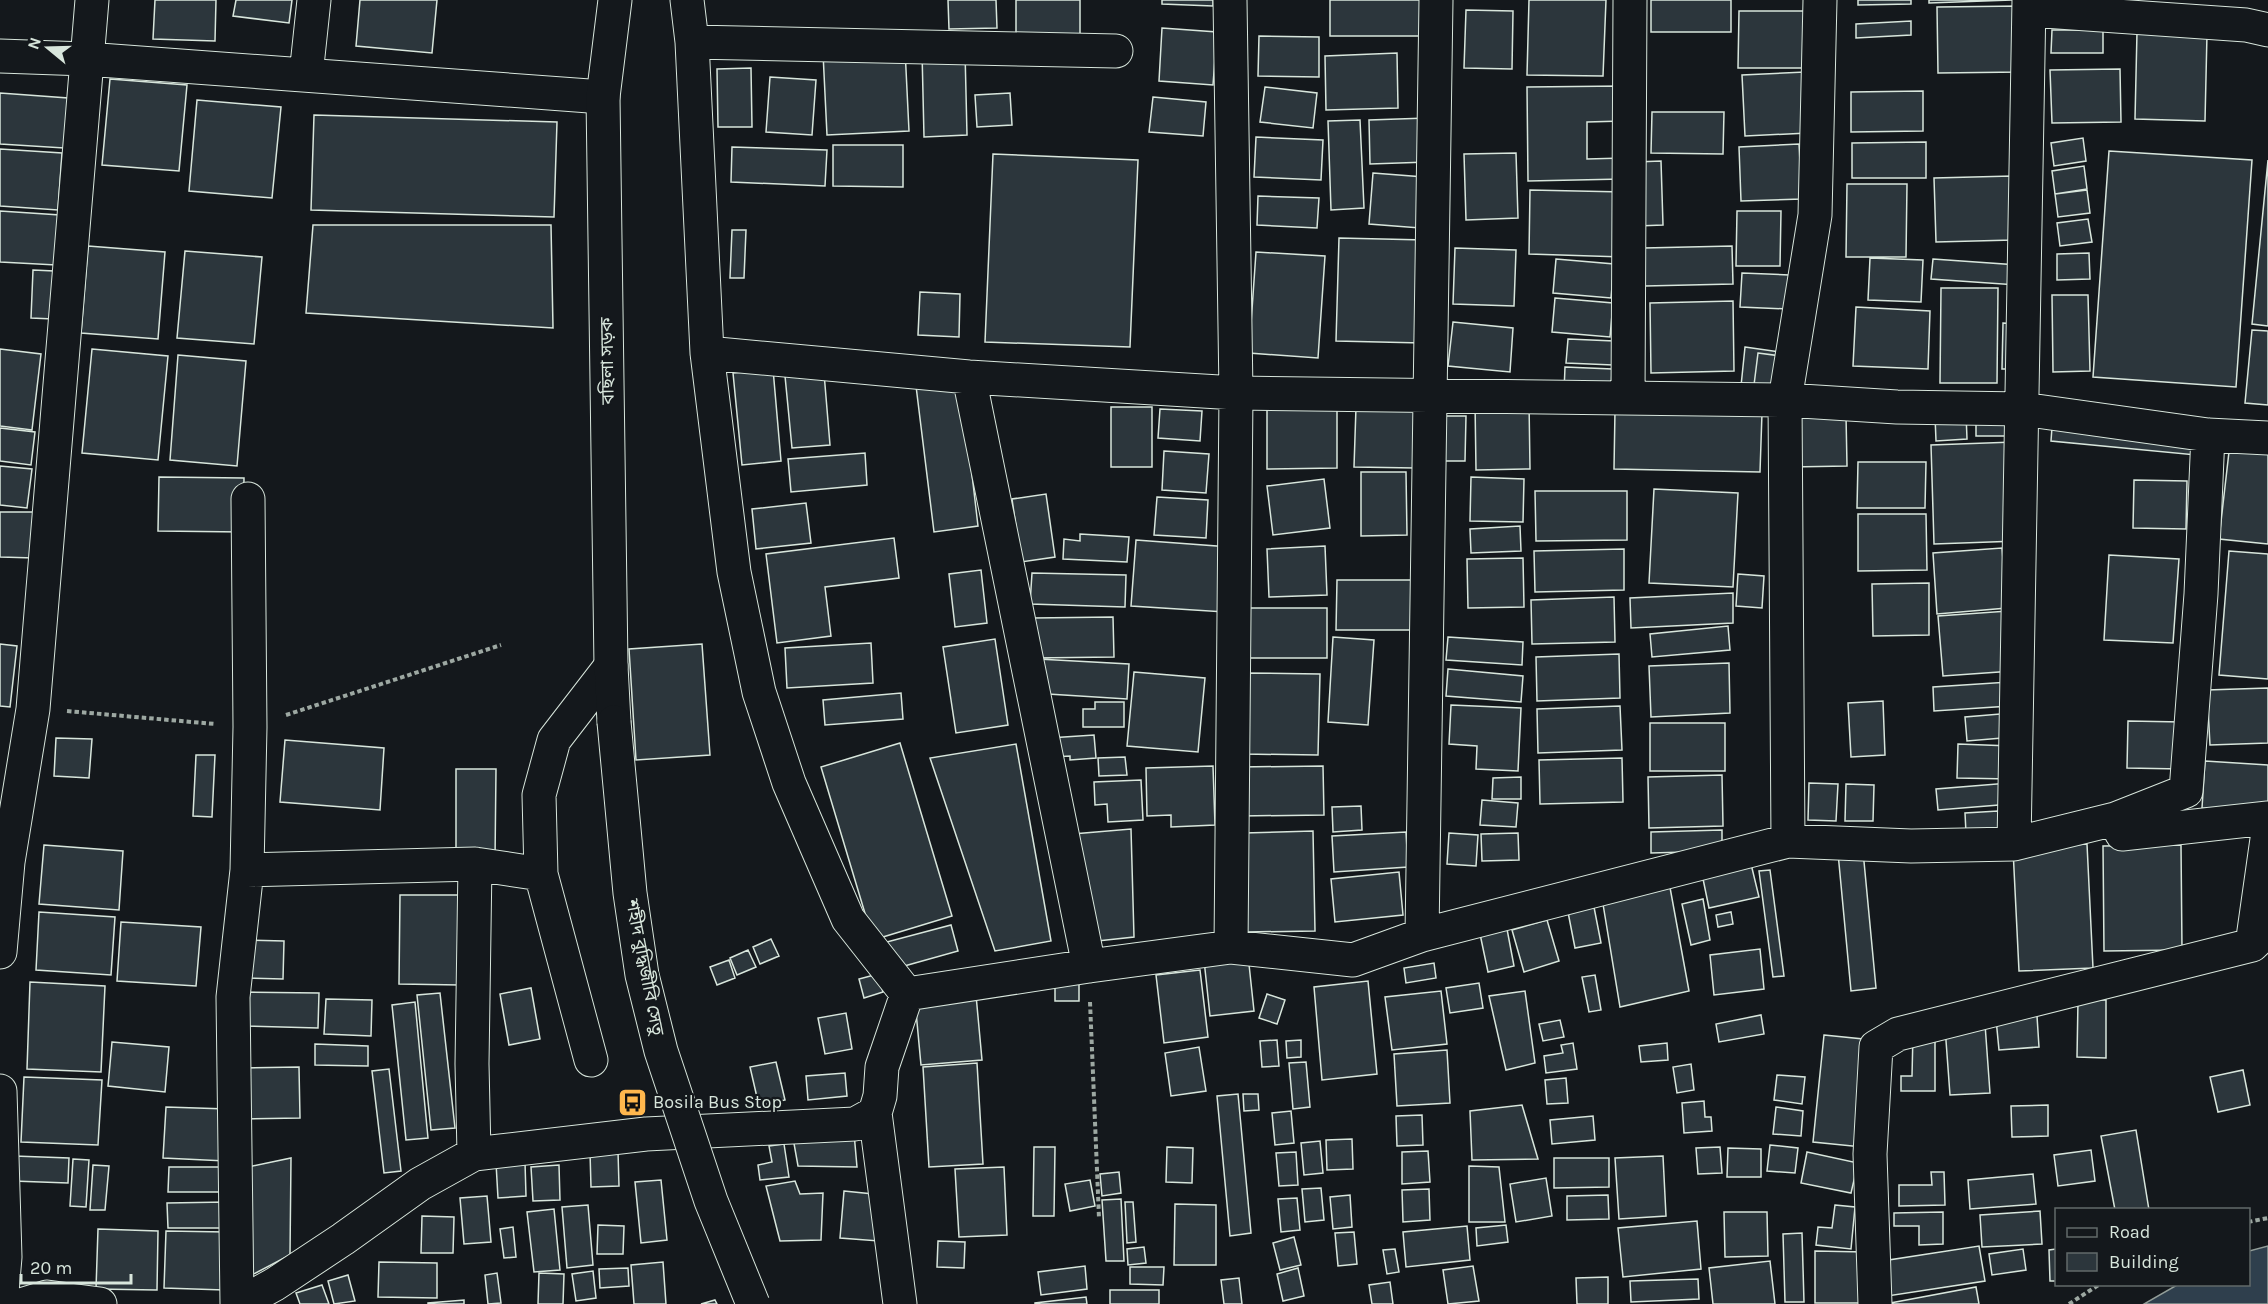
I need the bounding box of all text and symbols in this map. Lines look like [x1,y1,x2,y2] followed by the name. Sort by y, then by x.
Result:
[18,18,78,78] north arrow
[23,35,45,52] text: N
[595,317,619,406] street label: বছিলা সড়ক
[621,896,669,1037] street label: শহীদ বুদ্ধিজীবি সেতু
[616,1086,648,1118] bus stop icon: Bosila Bus Stop
[653,1091,782,1113] place label: Bosila Bus Stop
[2055,1208,2250,1286] legend
[2109,1221,2150,1243] text: Road
[21,1247,130,1285] scale bar
[2109,1251,2179,1273] text: Building
[30,1257,72,1279] text: 20 m

